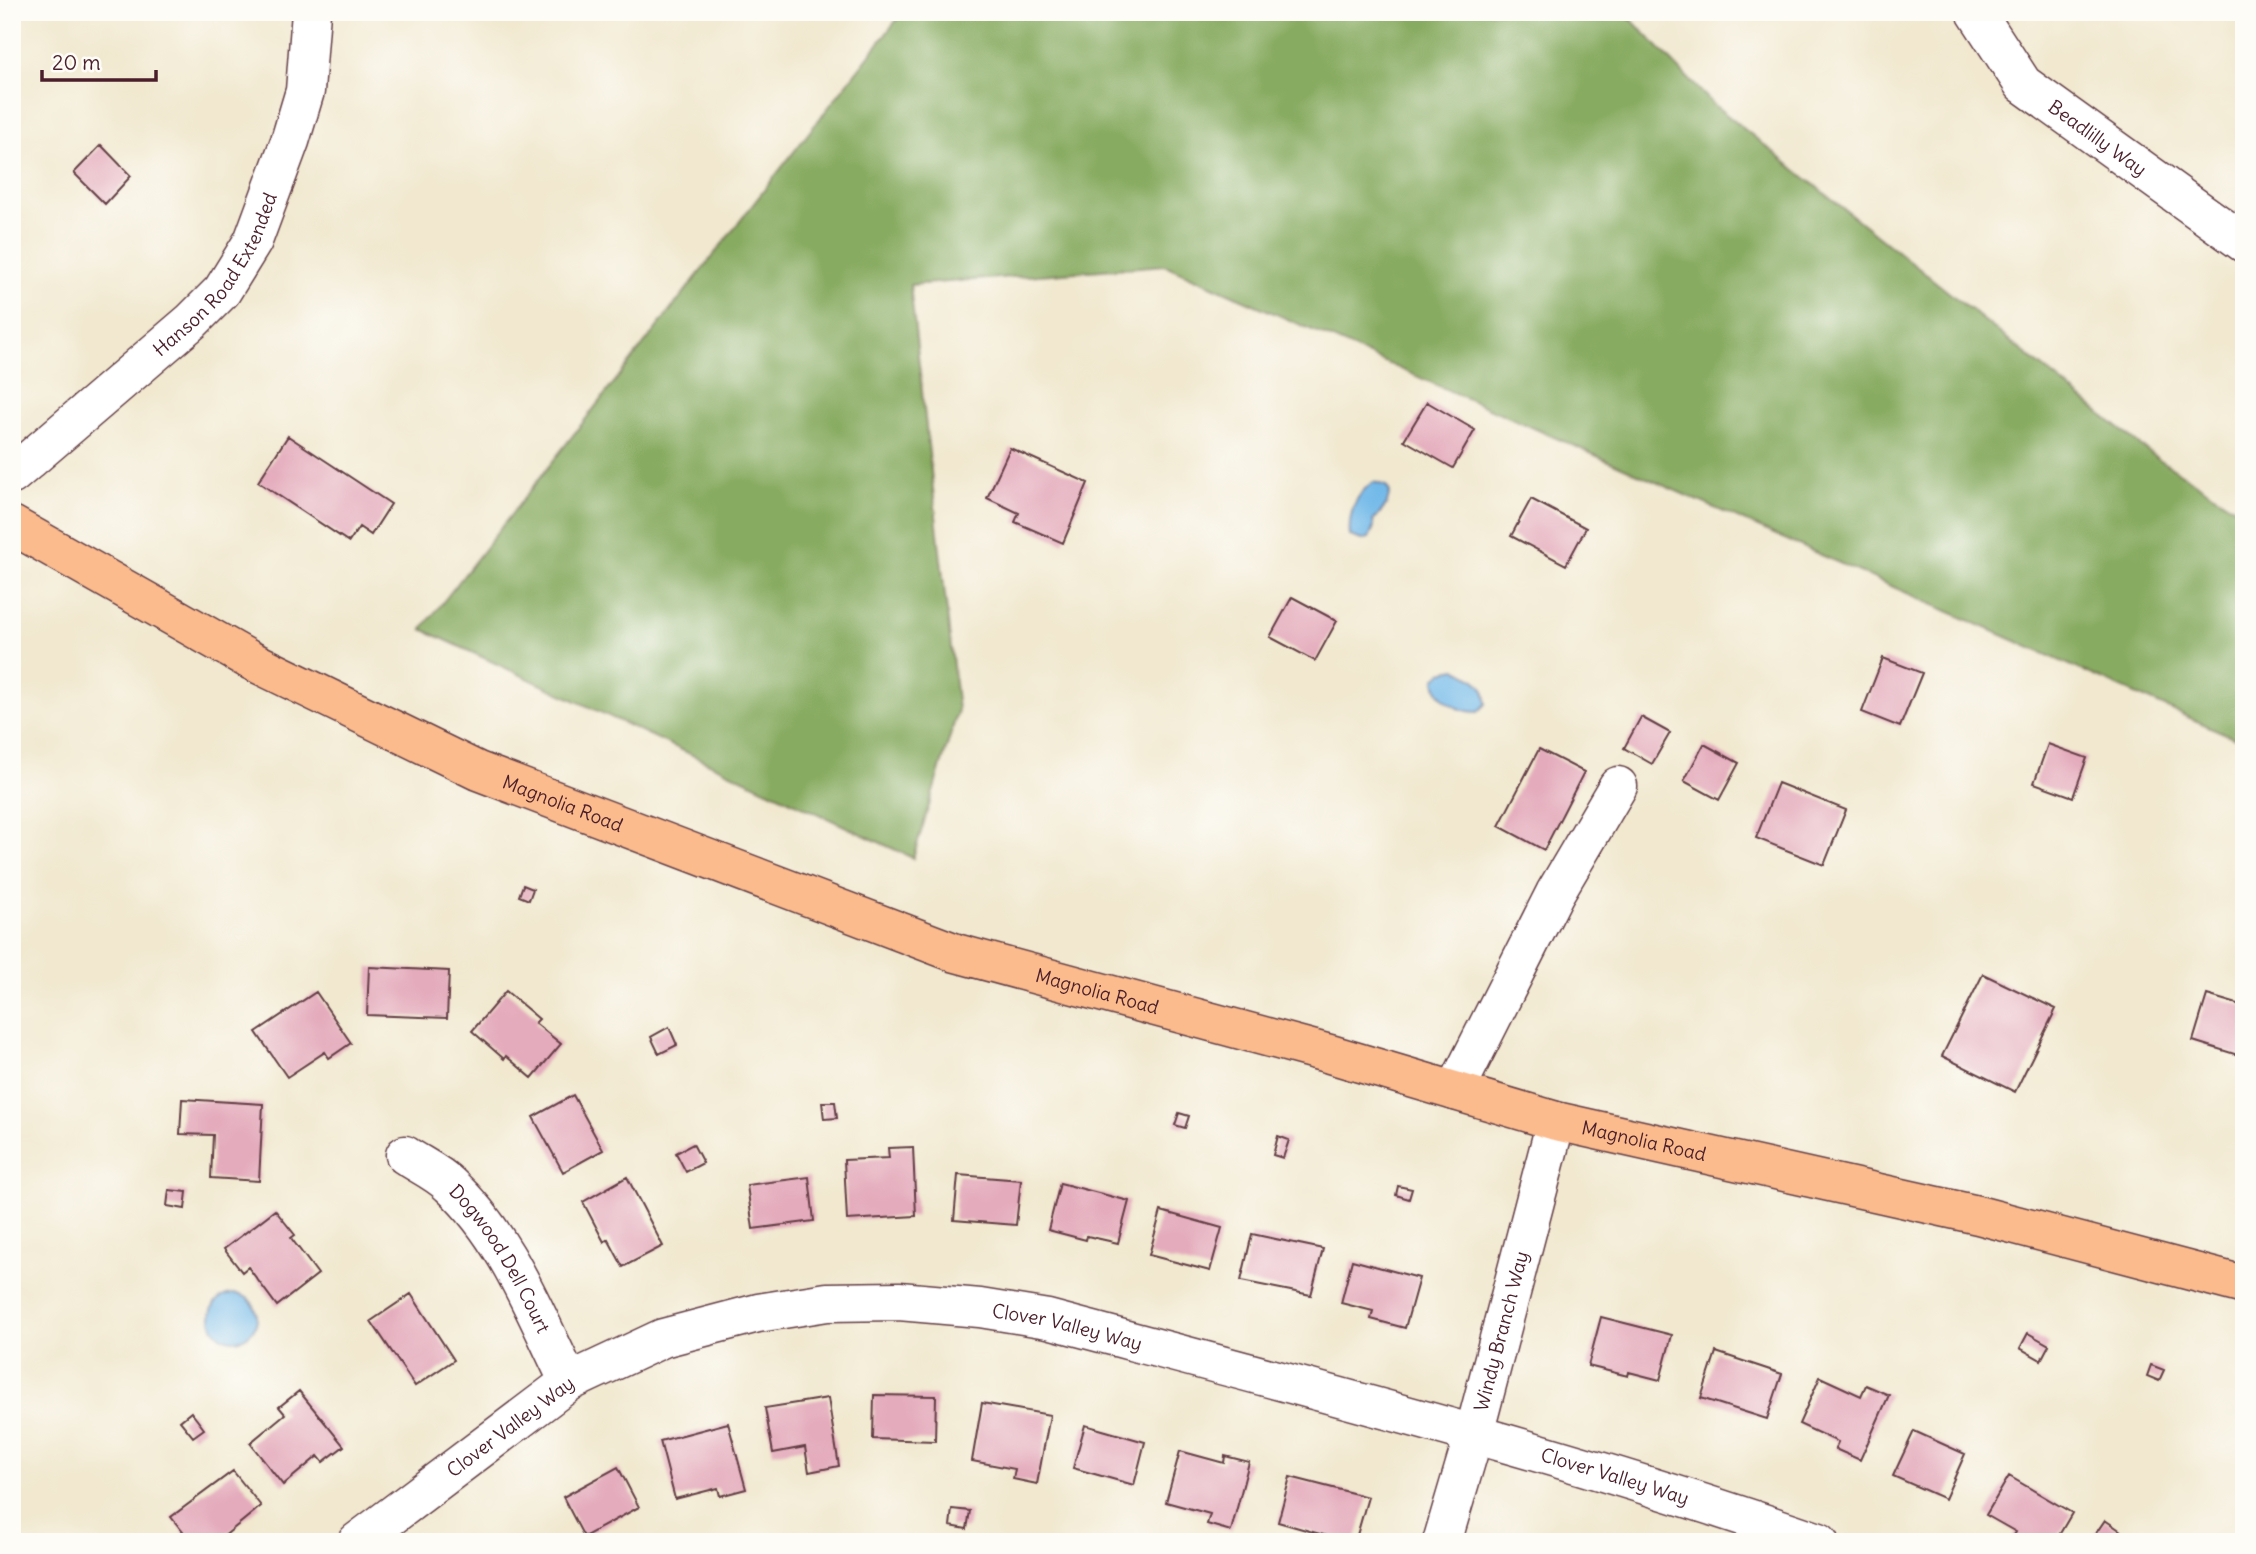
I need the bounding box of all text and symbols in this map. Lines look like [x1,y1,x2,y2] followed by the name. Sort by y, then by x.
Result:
[42,38,156,82] scale bar
[52,49,101,76] text: 20 m
[2044,94,2151,181] street label: Beadlilly Way
[148,189,282,361] street label: Hanson Road Extended
[499,770,626,837] street label: Magnolia Road
[1033,963,1162,1019] street label: Magnolia Road
[1580,1115,1709,1166] street label: Magnolia Road
[444,1179,556,1337] street label: Dogwood Dell Court
[1469,1249,1533,1414] street label: Windy Branch Way
[990,1298,1145,1356] street label: Clover Valley Way
[442,1371,579,1482] street label: Clover Valley Way
[1538,1442,1692,1510] street label: Clover Valley Way

